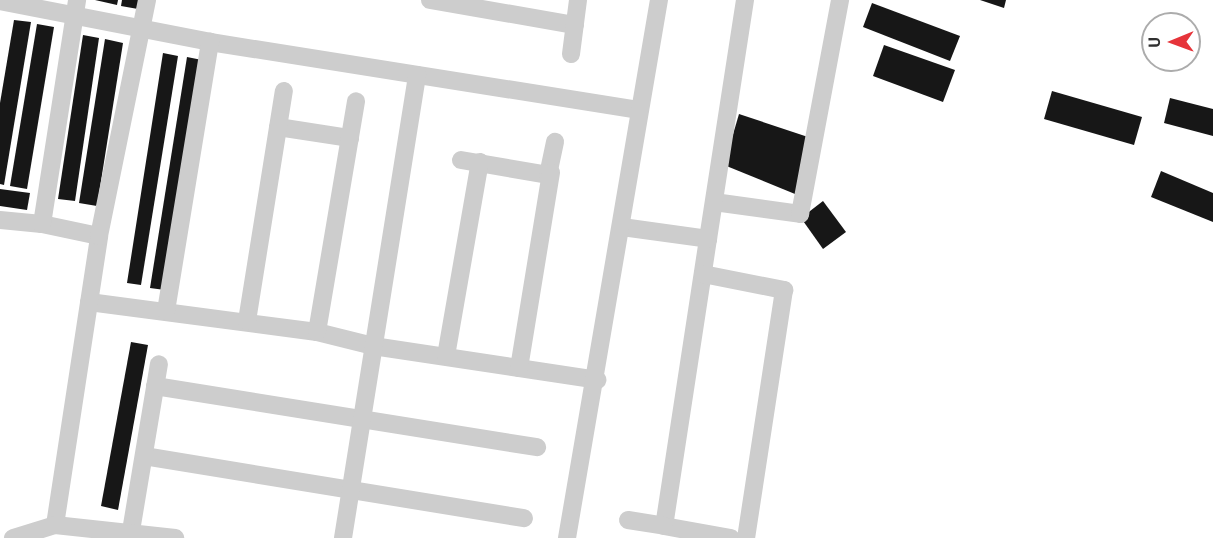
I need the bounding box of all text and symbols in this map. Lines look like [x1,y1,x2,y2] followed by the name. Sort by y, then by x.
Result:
[1141,12,1201,72] north arrow
[1145,37,1164,48] text: U

